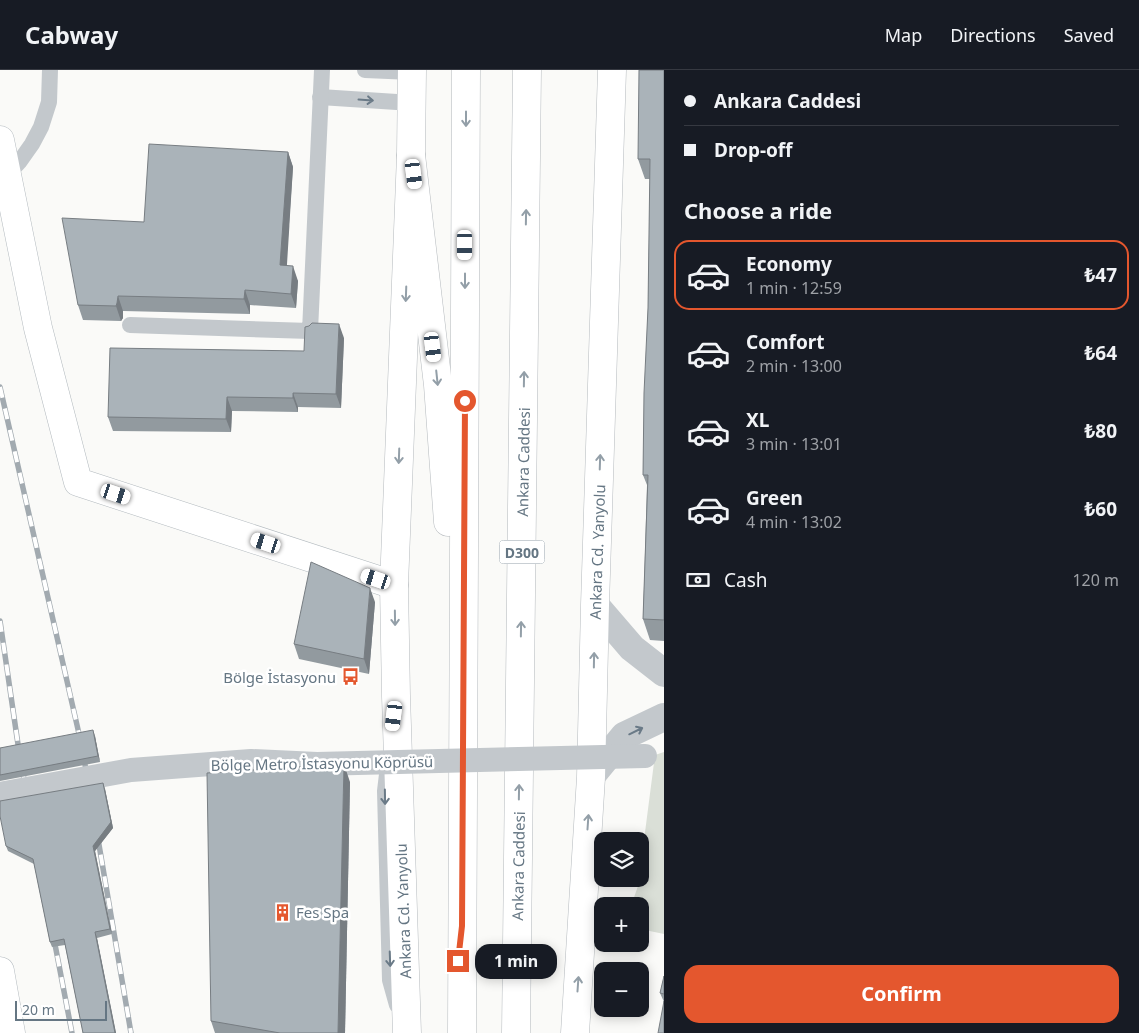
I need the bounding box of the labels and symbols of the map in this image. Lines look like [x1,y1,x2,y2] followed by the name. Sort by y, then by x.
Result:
[358,95,374,104] one-way arrow
[461,110,471,126] one-way arrow
[404,158,423,190] car
[521,209,531,226] one-way arrow
[457,230,472,260] car
[460,272,470,289] one-way arrow
[401,285,411,301] one-way arrow
[423,331,442,363] car
[432,369,442,385] one-way arrow
[519,372,529,388] one-way arrow
[454,390,476,412] route start
[512,407,534,517] street label: Ankara Caddesi
[395,448,404,464] one-way arrow
[595,455,604,471] one-way arrow
[99,482,132,506] car
[585,484,609,620] street label: Ankara Cd. Yanyolu
[249,531,282,555] car
[500,541,544,564] road number: D300
[359,567,392,591] car
[390,610,400,626] one-way arrow
[516,622,525,638] one-way arrow
[589,652,598,668] one-way arrow
[223,667,336,687] place label: Bölge İstasyonu
[340,667,360,687] bus stop icon: Bölge İstasyonu
[384,700,403,732] car
[628,725,643,735] one-way arrow
[211,751,433,775] street label: Bölge Metro İstasyonu Köprüsü
[514,784,524,800] one-way arrow
[380,788,390,805] one-way arrow
[507,811,529,921] street label: Ankara Caddesi
[583,814,593,830] one-way arrow
[391,843,415,979] street label: Ankara Cd. Yanyolu
[272,902,292,922] building icon: Fes Spa
[296,902,349,922] place label: Fes Spa
[476,944,558,978] callout: 1 min
[447,950,469,972] route end
[385,951,394,967] one-way arrow
[573,977,582,993] one-way arrow
[15,998,108,1021] scale bar

